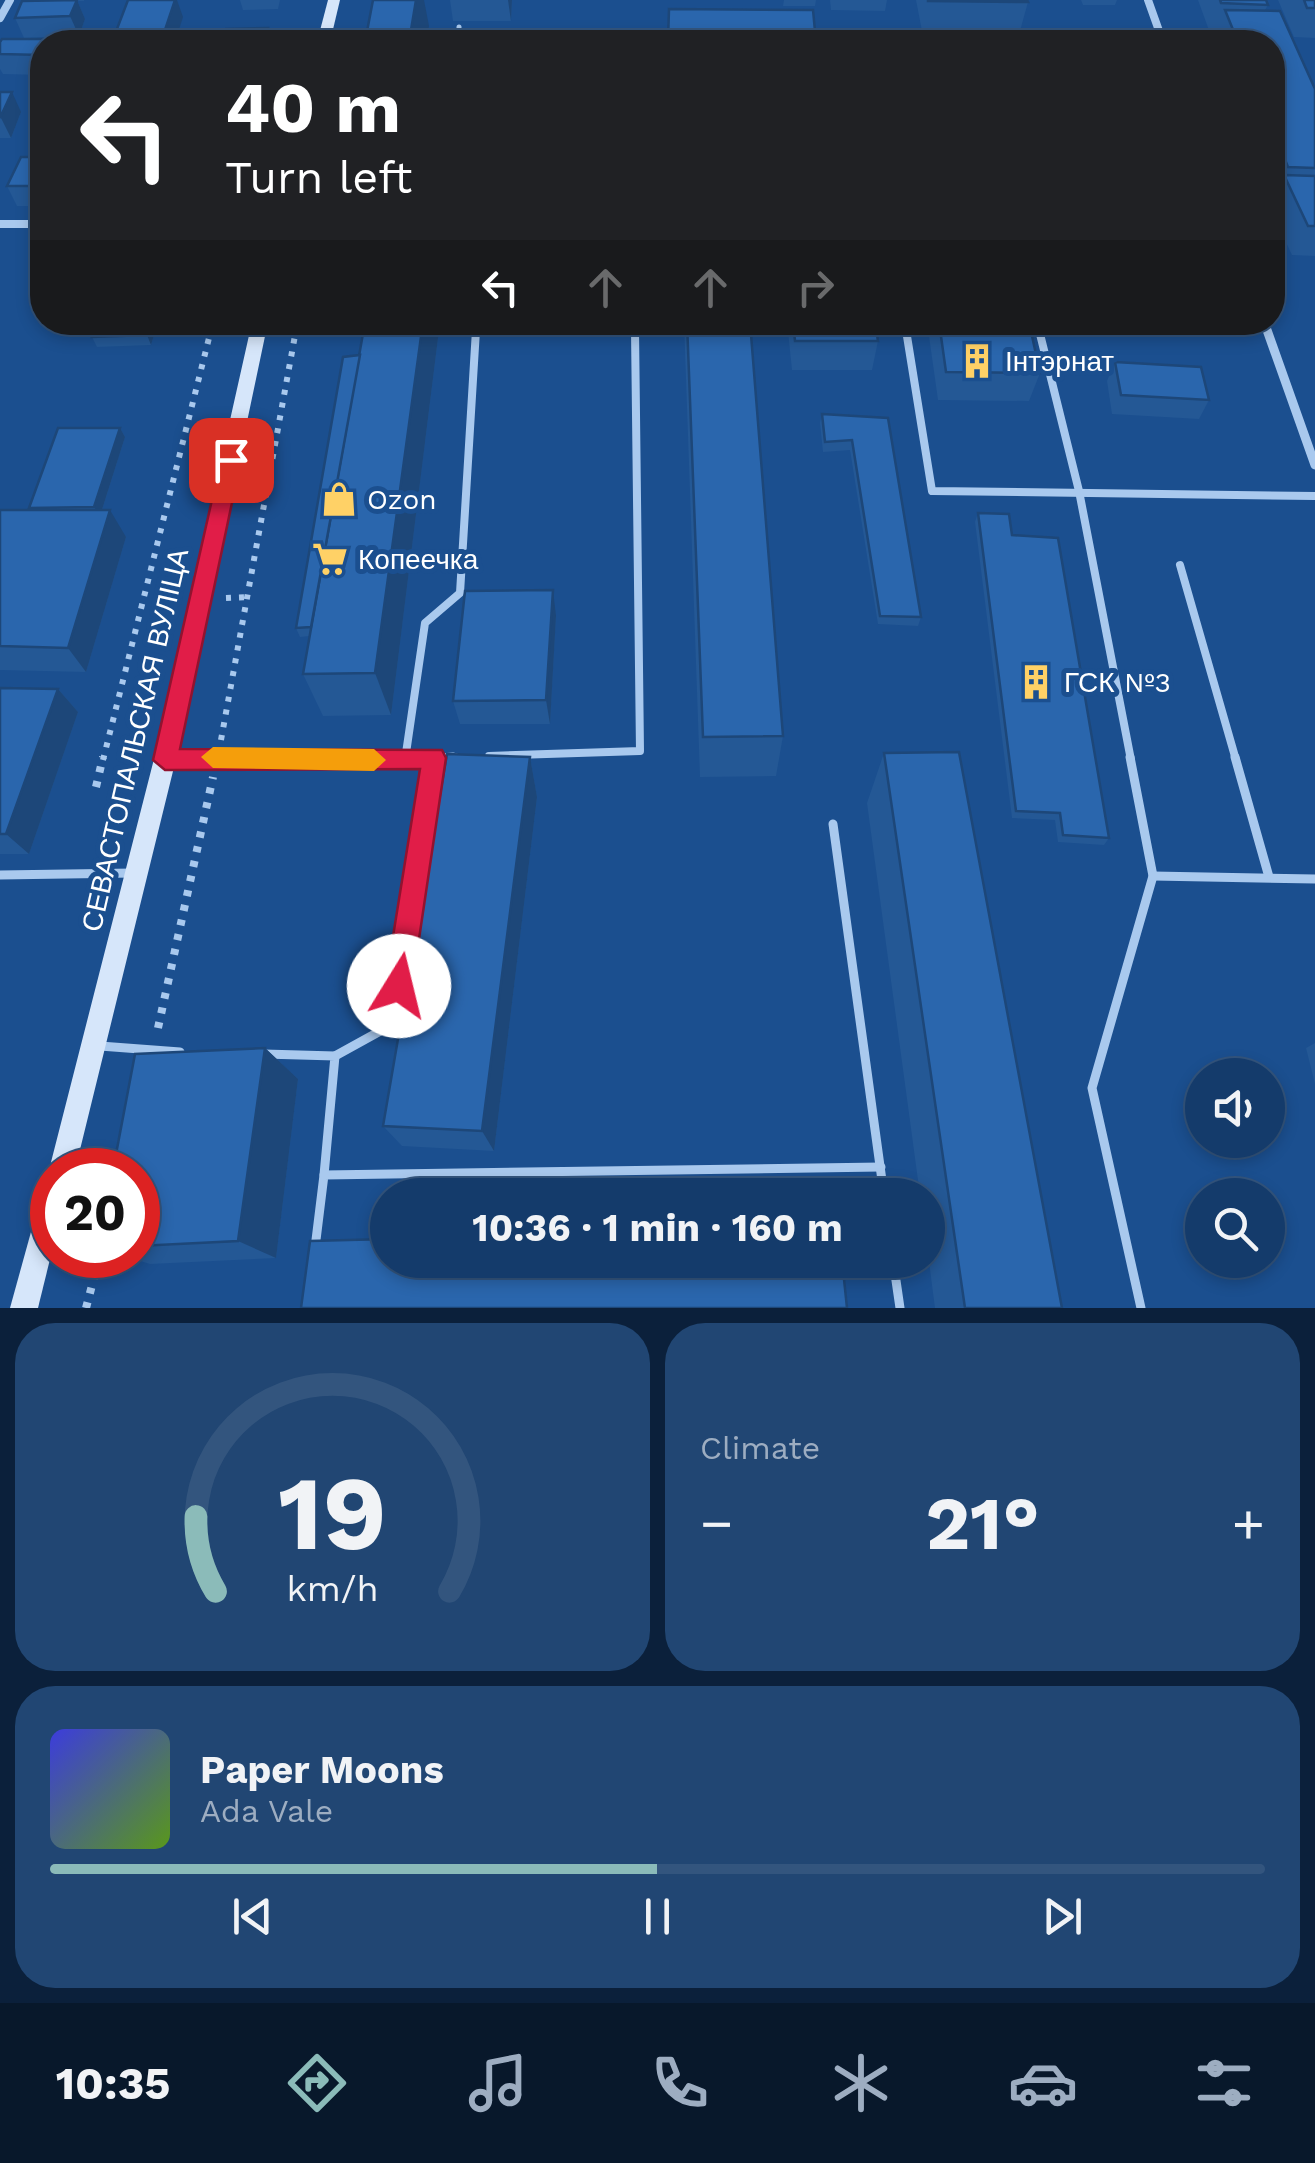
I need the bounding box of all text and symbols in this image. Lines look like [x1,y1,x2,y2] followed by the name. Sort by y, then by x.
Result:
[225,67,401,149] text: 40 m
[60,70,190,200] icon: left
[225,151,412,204] text: Turn left
[473,260,528,315] icon: left
[578,260,633,315] icon: ahead
[683,260,738,315] icon: ahead
[788,260,843,315] icon: right
[958,342,996,380] building icon: Інтэрнат
[1005,345,1114,378] place label: Інтэрнат
[189,418,274,503] pin
[204,433,259,488] icon: arrive
[320,480,358,518] shop icon: Ozon
[367,483,437,516] place label: Ozon
[311,540,349,578] supermarket icon: Копеечка
[358,543,479,576] place label: Копеечка
[75,545,195,935] street label: СЕВАСТОПАЛЬСКАЯ ВУЛІЦА
[1017,663,1055,701] building icon: ГСК №3
[1064,666,1171,699] place label: ГСК №3
[347,934,451,1038] position arrow
[1185,1058,1285,1278] map controls
[1185,1058,1285,1158] button: sound
[30,1148,160,1278] speed limit sign: 20
[1185,1178,1285,1278] button: search
[472,1206,843,1250] text: 10:36 · 1 min · 160 m
[700,1429,820,1467] text: Climate
[278,1452,387,1574] text: 19
[925,1479,1040,1567] text: 21°
[700,1491,733,1555] text: −
[1232,1491,1265,1555] text: +
[286,1568,379,1610] text: km/h
[200,1748,444,1792] text: Paper Moons
[200,1792,333,1830] text: Ada Vale
[225,1889,280,1944] icon: previous
[630,1889,685,1944] icon: pause
[1035,1889,1090,1944] icon: next
[282,2048,352,2118] icon: directions
[463,2048,533,2118] icon: music
[645,2048,715,2118] icon: phone
[826,2048,896,2118] icon: climate
[1008,2048,1078,2118] icon: car
[1189,2048,1259,2118] icon: filters
[56,2057,171,2110] text: 10:35

